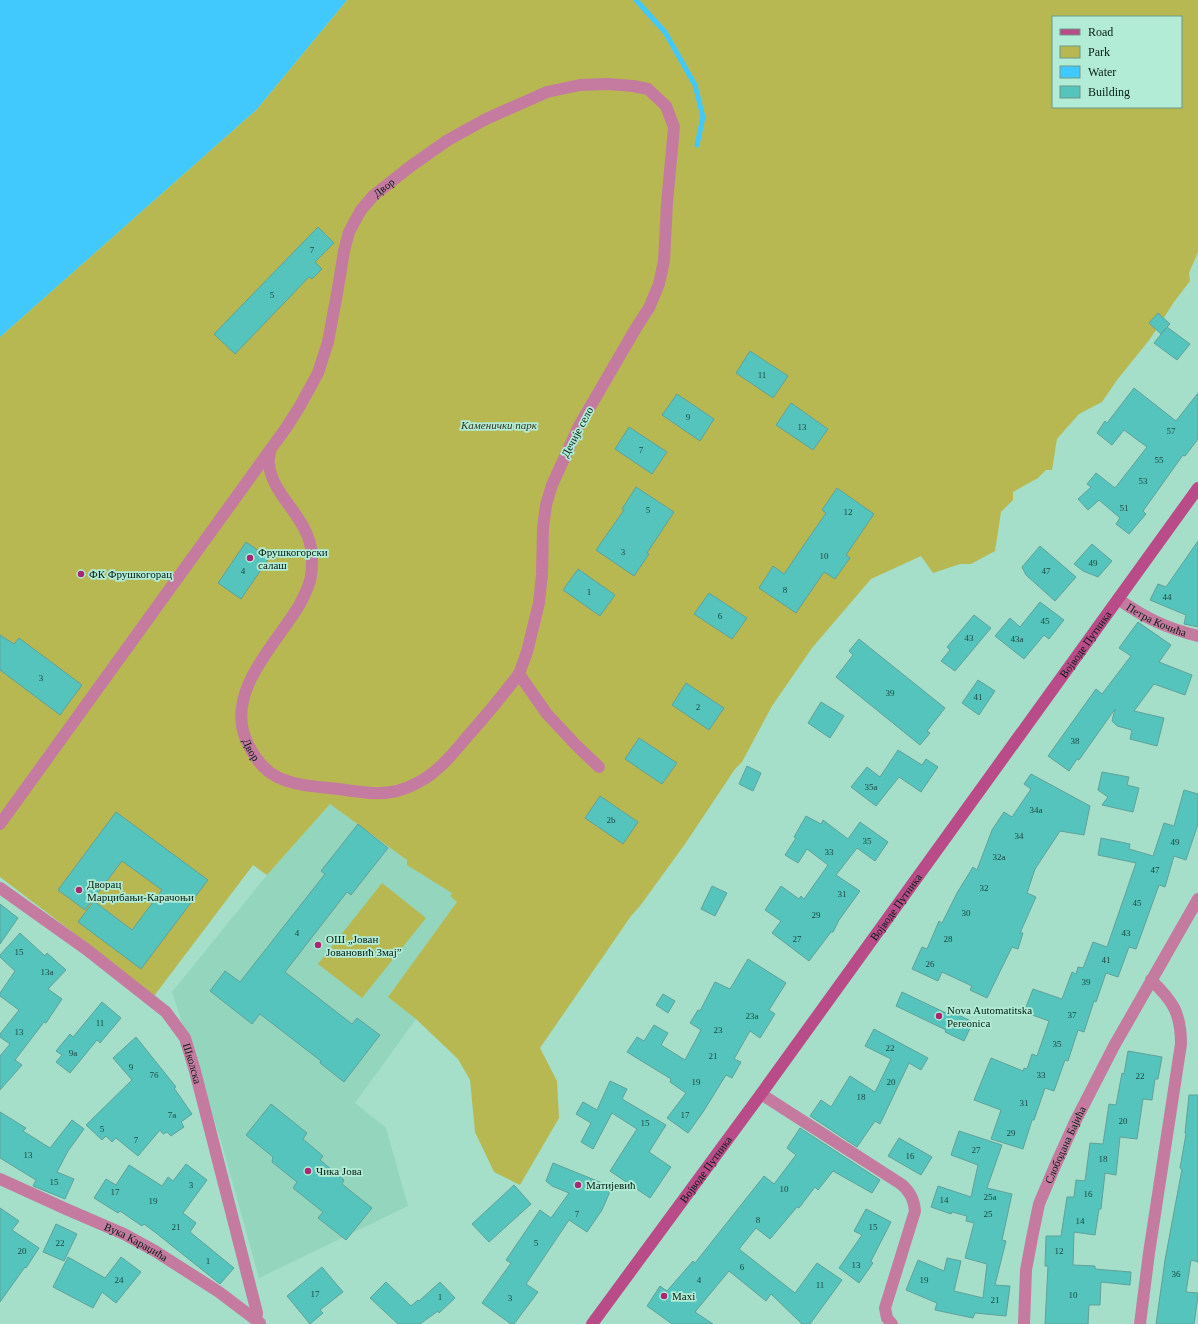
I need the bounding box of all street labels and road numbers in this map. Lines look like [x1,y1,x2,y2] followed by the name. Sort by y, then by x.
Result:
[371,175,397,200] street label: Двор
[559,404,595,459] street label: Дечије село
[1124,601,1188,639] street label: Петра Кочића
[1057,608,1114,680] street label: Војводе Путника
[240,737,262,764] street label: Двор
[868,871,924,943] street label: Војводе Путника
[181,1042,204,1085] street label: Школска
[1042,1104,1088,1185] street label: Слободана Бајића
[677,1134,734,1205] street label: Војводе Путника
[103,1220,170,1264] street label: Вука Караџића

